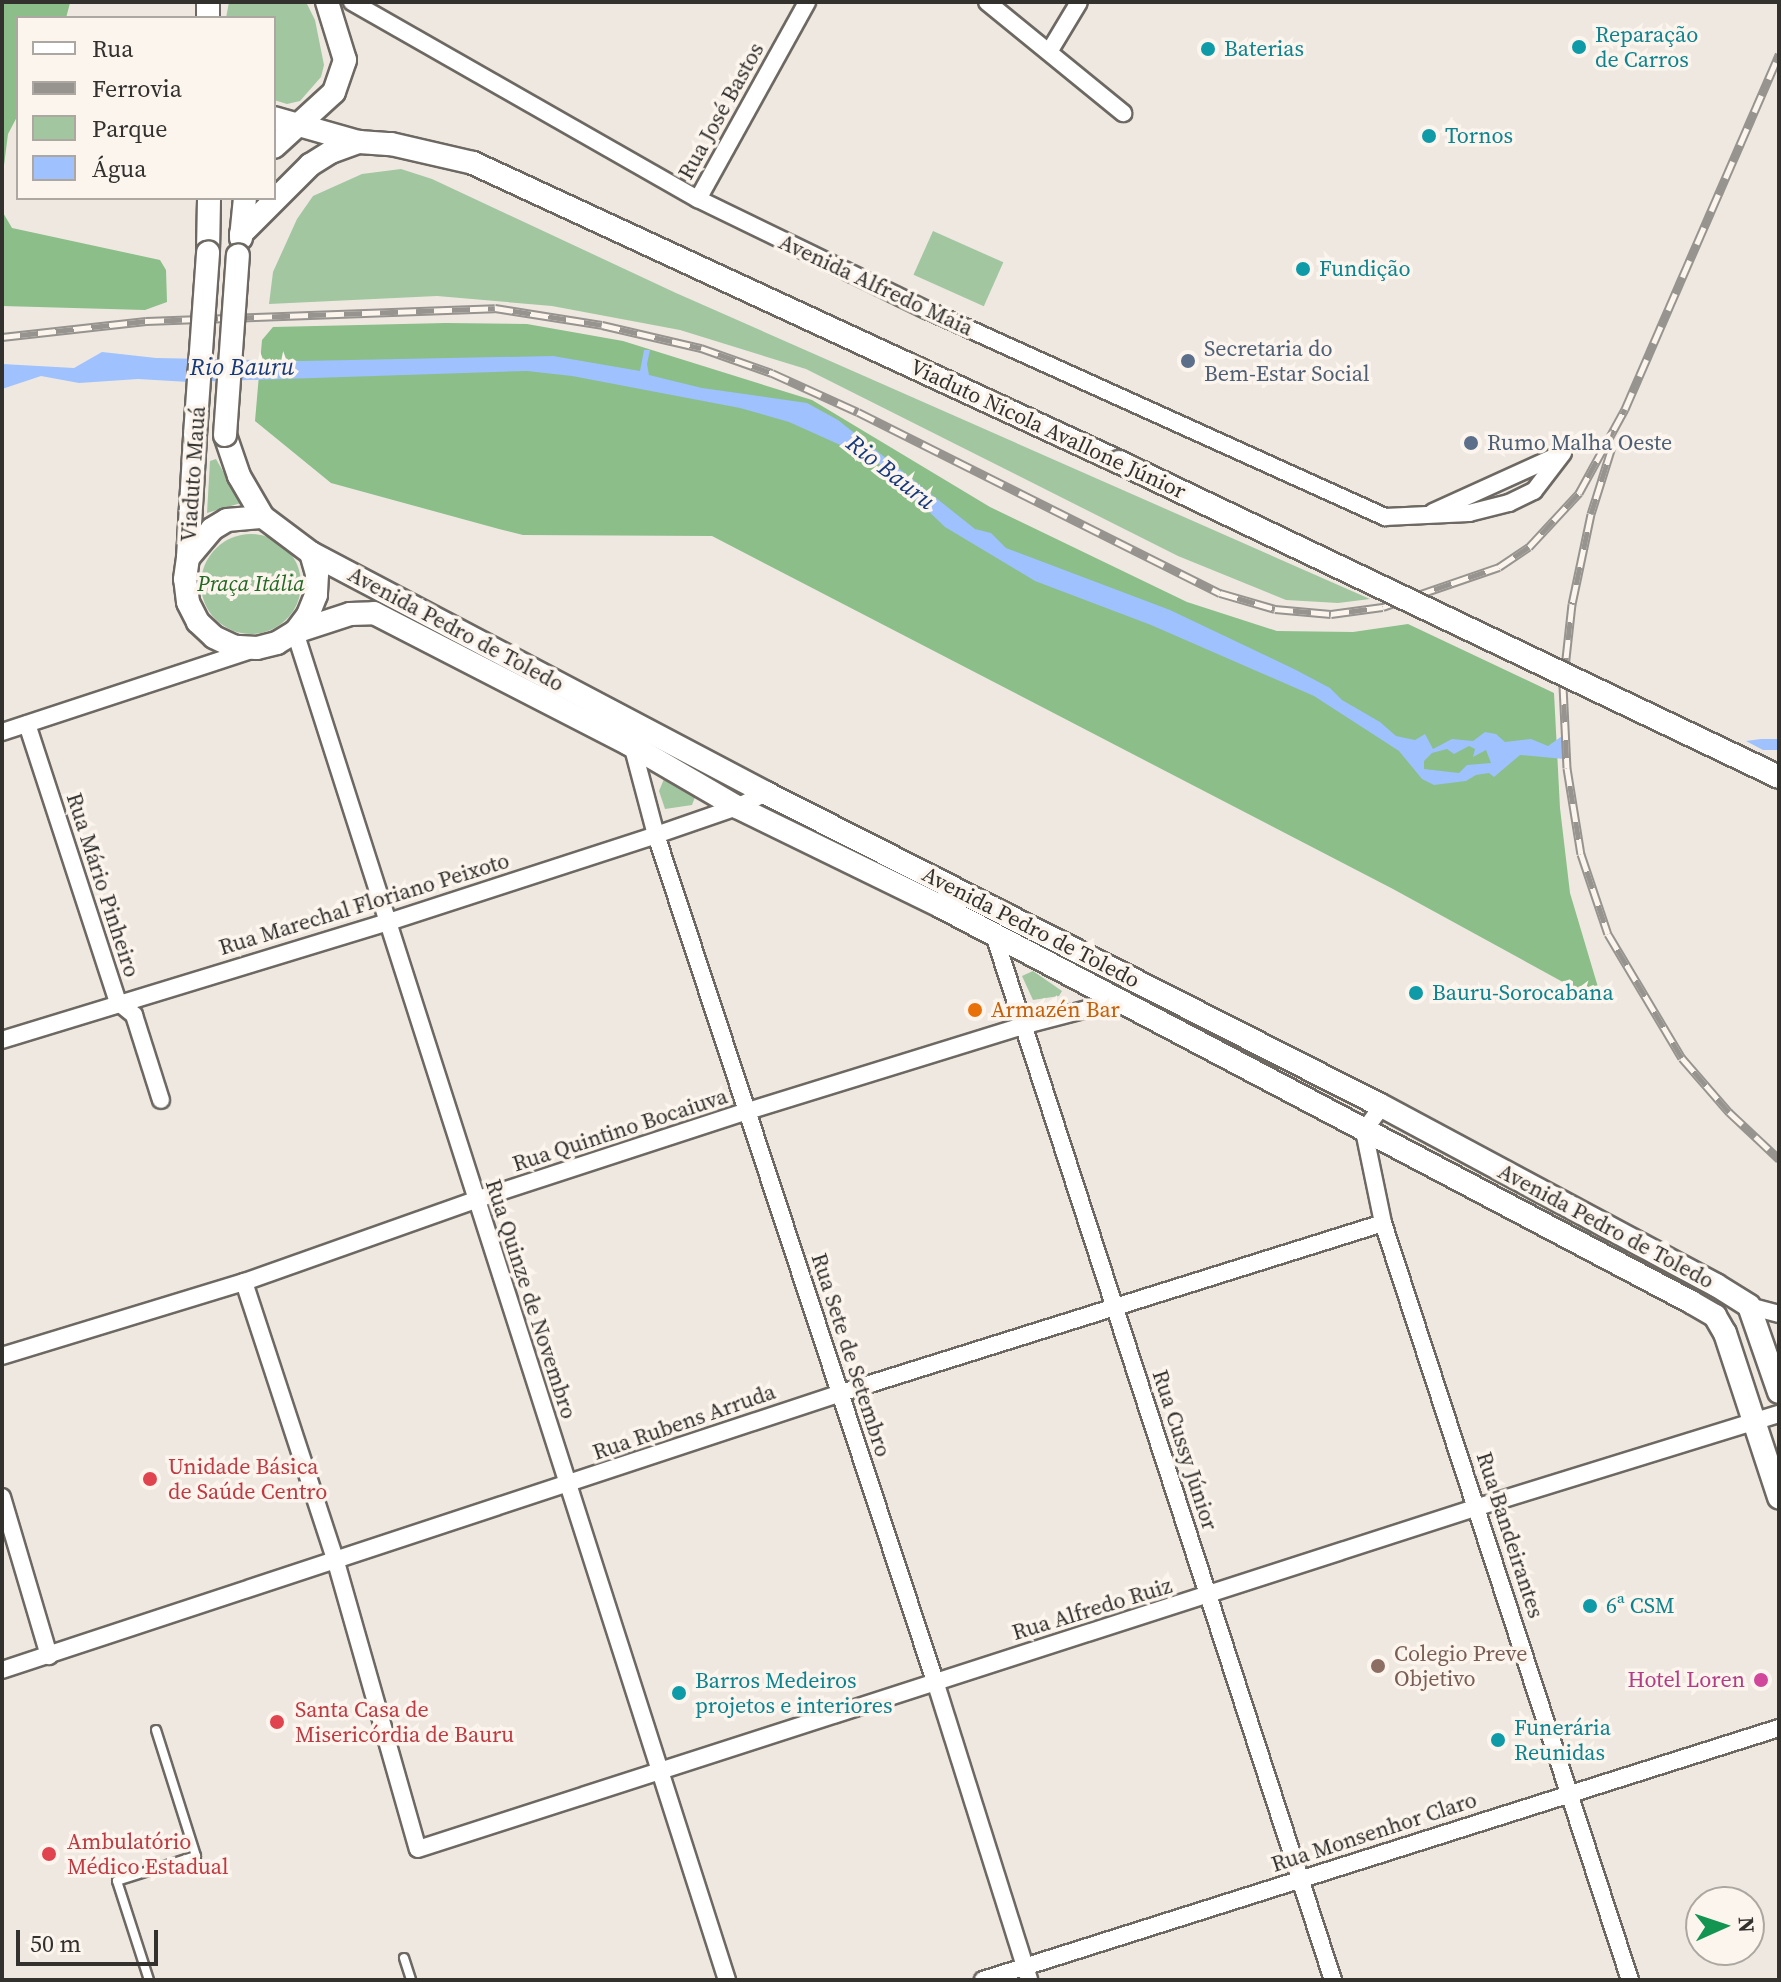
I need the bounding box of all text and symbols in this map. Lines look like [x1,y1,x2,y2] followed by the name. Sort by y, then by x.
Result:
[16,16,276,200] legend
[1595,21,1698,72] place label: Reparação de Carros
[92,32,134,65] text: Rua
[1224,36,1304,62] place label: Baterias
[673,38,769,184] street label: Rua José Bastos
[1570,38,1588,56] marker: Reparação de Carros
[1199,40,1217,58] marker: Baterias
[92,72,182,105] text: Ferrovia
[92,112,168,145] text: Parque
[1445,123,1513,149] place label: Tornos
[1420,127,1438,145] marker: Tornos
[92,152,147,185] text: Água
[775,228,977,342] street label: Avenida Alfredo Maia
[1319,256,1410,282] place label: Fundição
[1294,260,1312,278] marker: Fundição
[1204,335,1370,386] place label: Secretaria do Bem-Estar Social
[1179,352,1197,370] marker: Secretaria do Bem-Estar Social
[190,353,294,381] water label: Rio Bauru
[906,353,1190,505] street label: Viaduto Nicola Avallone Júnior
[175,405,211,543] street label: Viaduto Mauá
[841,428,941,516] water label: Rio Bauru
[1487,430,1672,456] place label: Rumo Malha Oeste
[1462,434,1480,452] marker: Rumo Malha Oeste
[343,561,569,697] street label: Avenida Pedro de Toledo
[197,571,305,597] park label: Praça Itália
[61,790,145,980] street label: Rua Mário Pinheiro
[216,847,512,961] street label: Rua Marechal Floriano Peixoto
[918,861,1144,993] street label: Avenida Pedro de Toledo
[1432,980,1614,1006] place label: Bauru-Sorocabana
[1407,984,1425,1002] marker: Bauru-Sorocabana
[991,997,1120,1023] place label: Armazén Bar
[966,1001,984,1019] marker: Armazén Bar
[509,1083,731,1177] street label: Rua Quintino Bocaiuva
[1493,1158,1719,1294] street label: Avenida Pedro de Toledo
[480,1176,582,1422] street label: Rua Quinze de Novembro
[806,1250,896,1460] street label: Rua Sete de Setembro
[1147,1367,1223,1533] street label: Rua Cussy Júnior
[589,1378,779,1466] street label: Rua Rubens Arruda
[1471,1449,1549,1621] street label: Rua Bandeirantes
[168,1453,327,1504] place label: Unidade Básica de Saúde Centro
[139,1468,161,1490] marker: Unidade Básica de Saúde Centro
[1009,1572,1175,1646] street label: Rua Alfredo Ruiz
[1606,1593,1675,1619] place label: 6ª CSM
[1581,1597,1599,1615] marker: 6ª CSM
[1394,1640,1527,1692] place label: Colegio Preve Objetivo
[1369,1657,1387,1675] marker: Colegio Preve Objetivo
[695,1667,892,1718] place label: Barros Medeiros projetos e interiores
[1628,1667,1745,1693] place label: Hotel Loren
[1752,1671,1770,1689] marker: Hotel Loren
[670,1684,688,1702] marker: Barros Medeiros projetos e interiores
[295,1696,514,1748] place label: Santa Casa de Misericórdia de Bauru
[266,1711,288,1733] marker: Santa Casa de Misericórdia de Bauru
[1514,1714,1611,1766] place label: Funerária Reunidas
[1489,1731,1507,1749] marker: Funerária Reunidas
[1268,1786,1480,1878] street label: Rua Monsenhor Claro
[67,1828,229,1880] place label: Ambulatório Médico Estadual
[38,1843,60,1865] marker: Ambulatório Médico Estadual
[1685,1886,1765,1966] north arrow
[20,1914,162,1964] scale bar
[1732,1916,1762,1934] text: N
[30,1927,81,1960] text: 50 m

